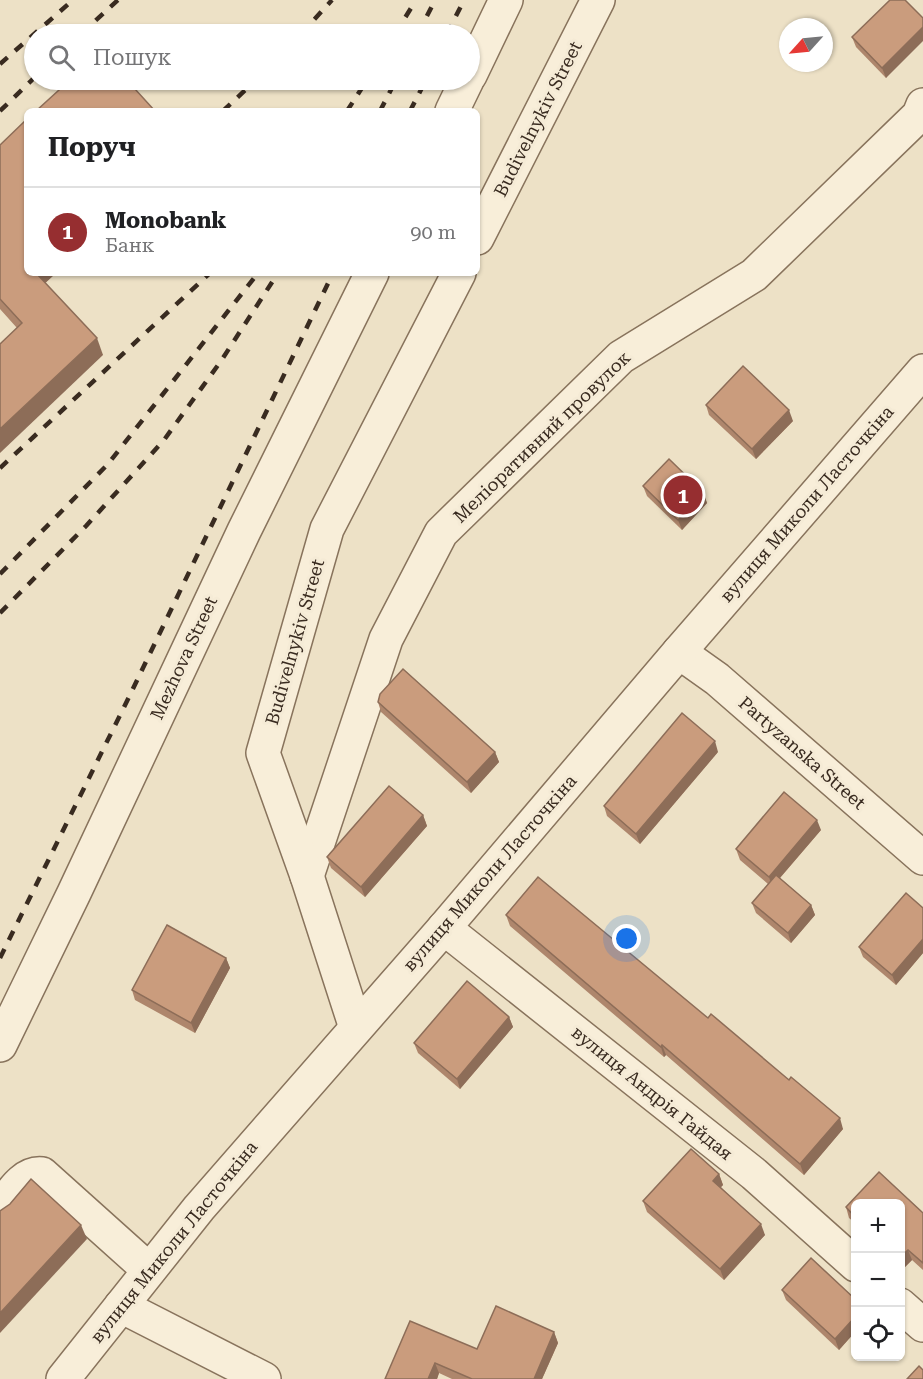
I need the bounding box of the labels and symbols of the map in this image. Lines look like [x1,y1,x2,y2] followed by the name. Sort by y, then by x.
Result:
[779,18,833,72] north arrow
[489,37,586,200] street label: Budivelnykiv Street
[449,346,634,527] street label: Меліоративний провулок
[716,401,898,606] street label: вулиця Миколи Ласточкіна
[664,472,702,518] pin: 1
[261,556,328,727] street label: Budivelnykiv Street
[146,593,221,723] street label: Mezhova Street
[735,692,870,814] street label: Partyzanska Street
[399,770,581,975] street label: вулиця Миколи Ласточкіна
[612,924,641,953] your location
[568,1021,737,1164] street label: вулиця Андрія Гайдая
[86,1136,262,1347] street label: вулиця Миколи Ласточкіна

